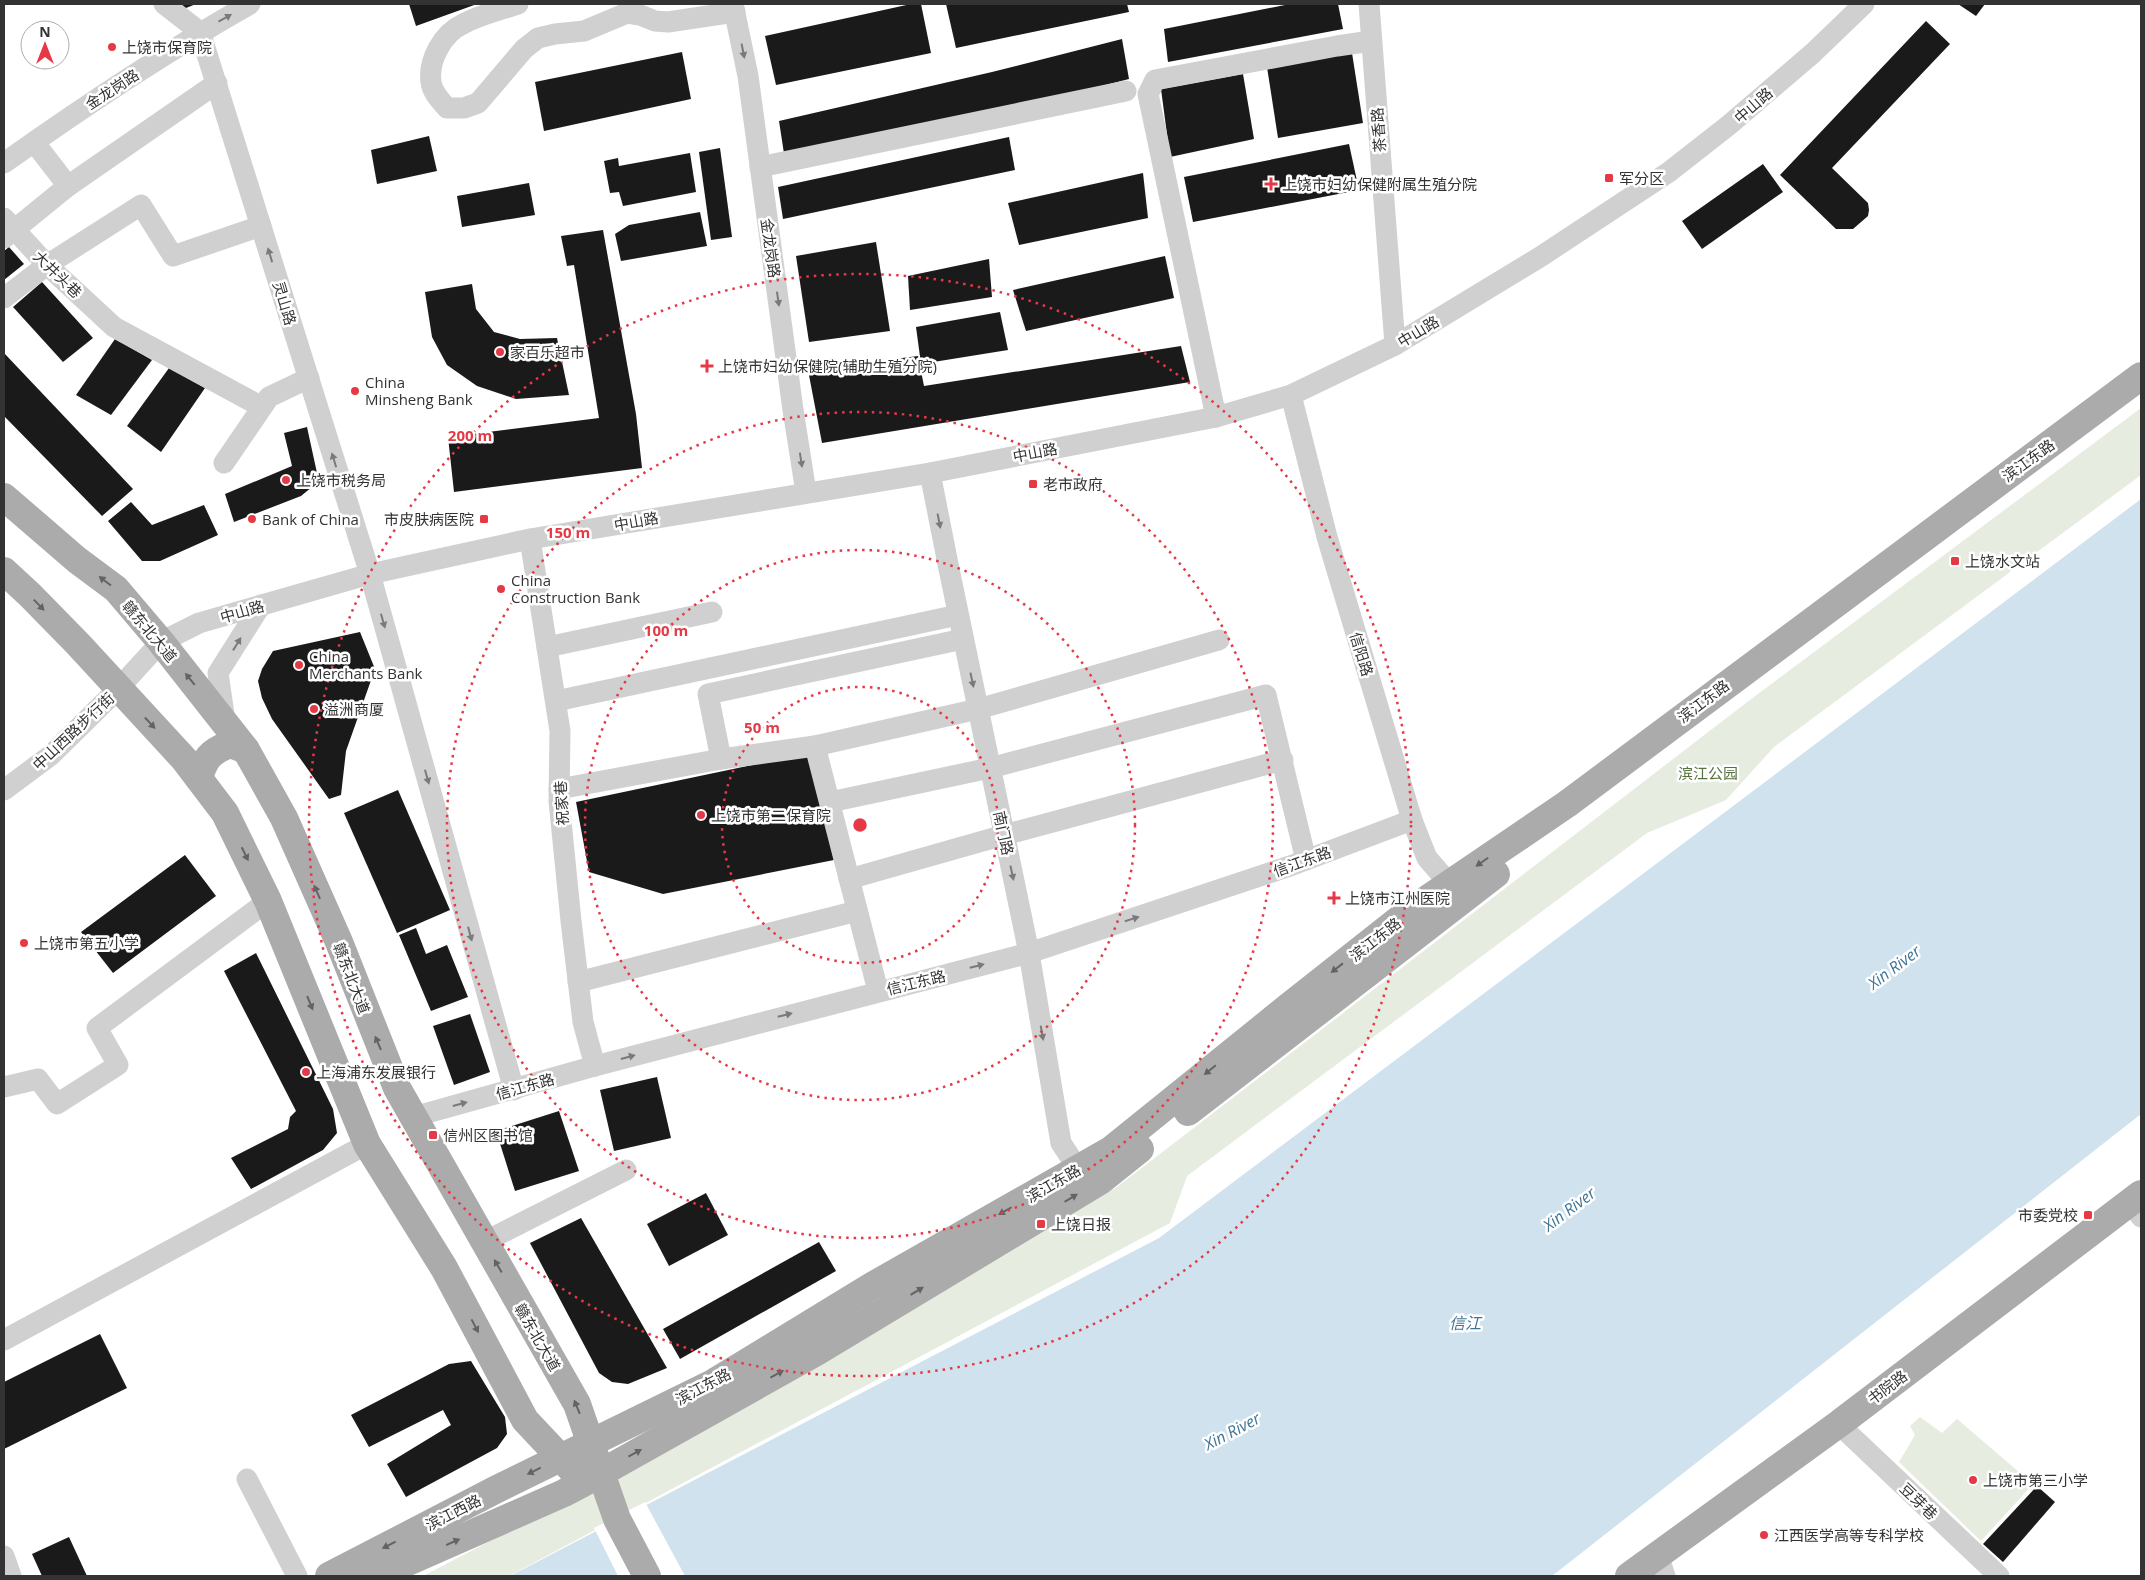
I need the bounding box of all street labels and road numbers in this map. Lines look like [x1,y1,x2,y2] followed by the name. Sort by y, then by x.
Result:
[81,64,143,114] street label: 金龙岗路
[1729,83,1777,127] street label: 中山路
[1366,107,1390,153] street label: 茶香路
[757,217,785,279] street label: 金龙岗路
[29,246,87,302] street label: 大井头巷
[269,279,301,327] street label: 灵山路
[1394,311,1442,351] street label: 中山路
[1998,434,2058,486] street label: 滨江东路
[1011,438,1059,466] street label: 中山路
[612,507,660,535] street label: 中山路
[218,595,266,627] street label: 中山路
[118,596,182,666] street label: 赣东北大道
[1346,630,1378,678] street label: 信阳路
[1673,675,1733,727] street label: 滨江东路
[28,688,118,774] street label: 中山西路步行街
[550,780,572,826] street label: 祝家巷
[990,809,1018,857] street label: 南门路
[1270,841,1334,881] street label: 信江东路
[1345,913,1405,965] street label: 滨江东路
[329,939,375,1017] street label: 赣东北大道
[884,965,948,999] street label: 信江东路
[493,1068,557,1104] street label: 信江东路
[1022,1159,1084,1207] street label: 滨江东路
[511,1300,565,1374] street label: 赣东北大道
[672,1363,734,1409] street label: 滨江东路
[1863,1365,1911,1409] street label: 书院路
[1896,1478,1942,1524] street label: 豆芽巷
[422,1489,484,1535] street label: 滨江西路

